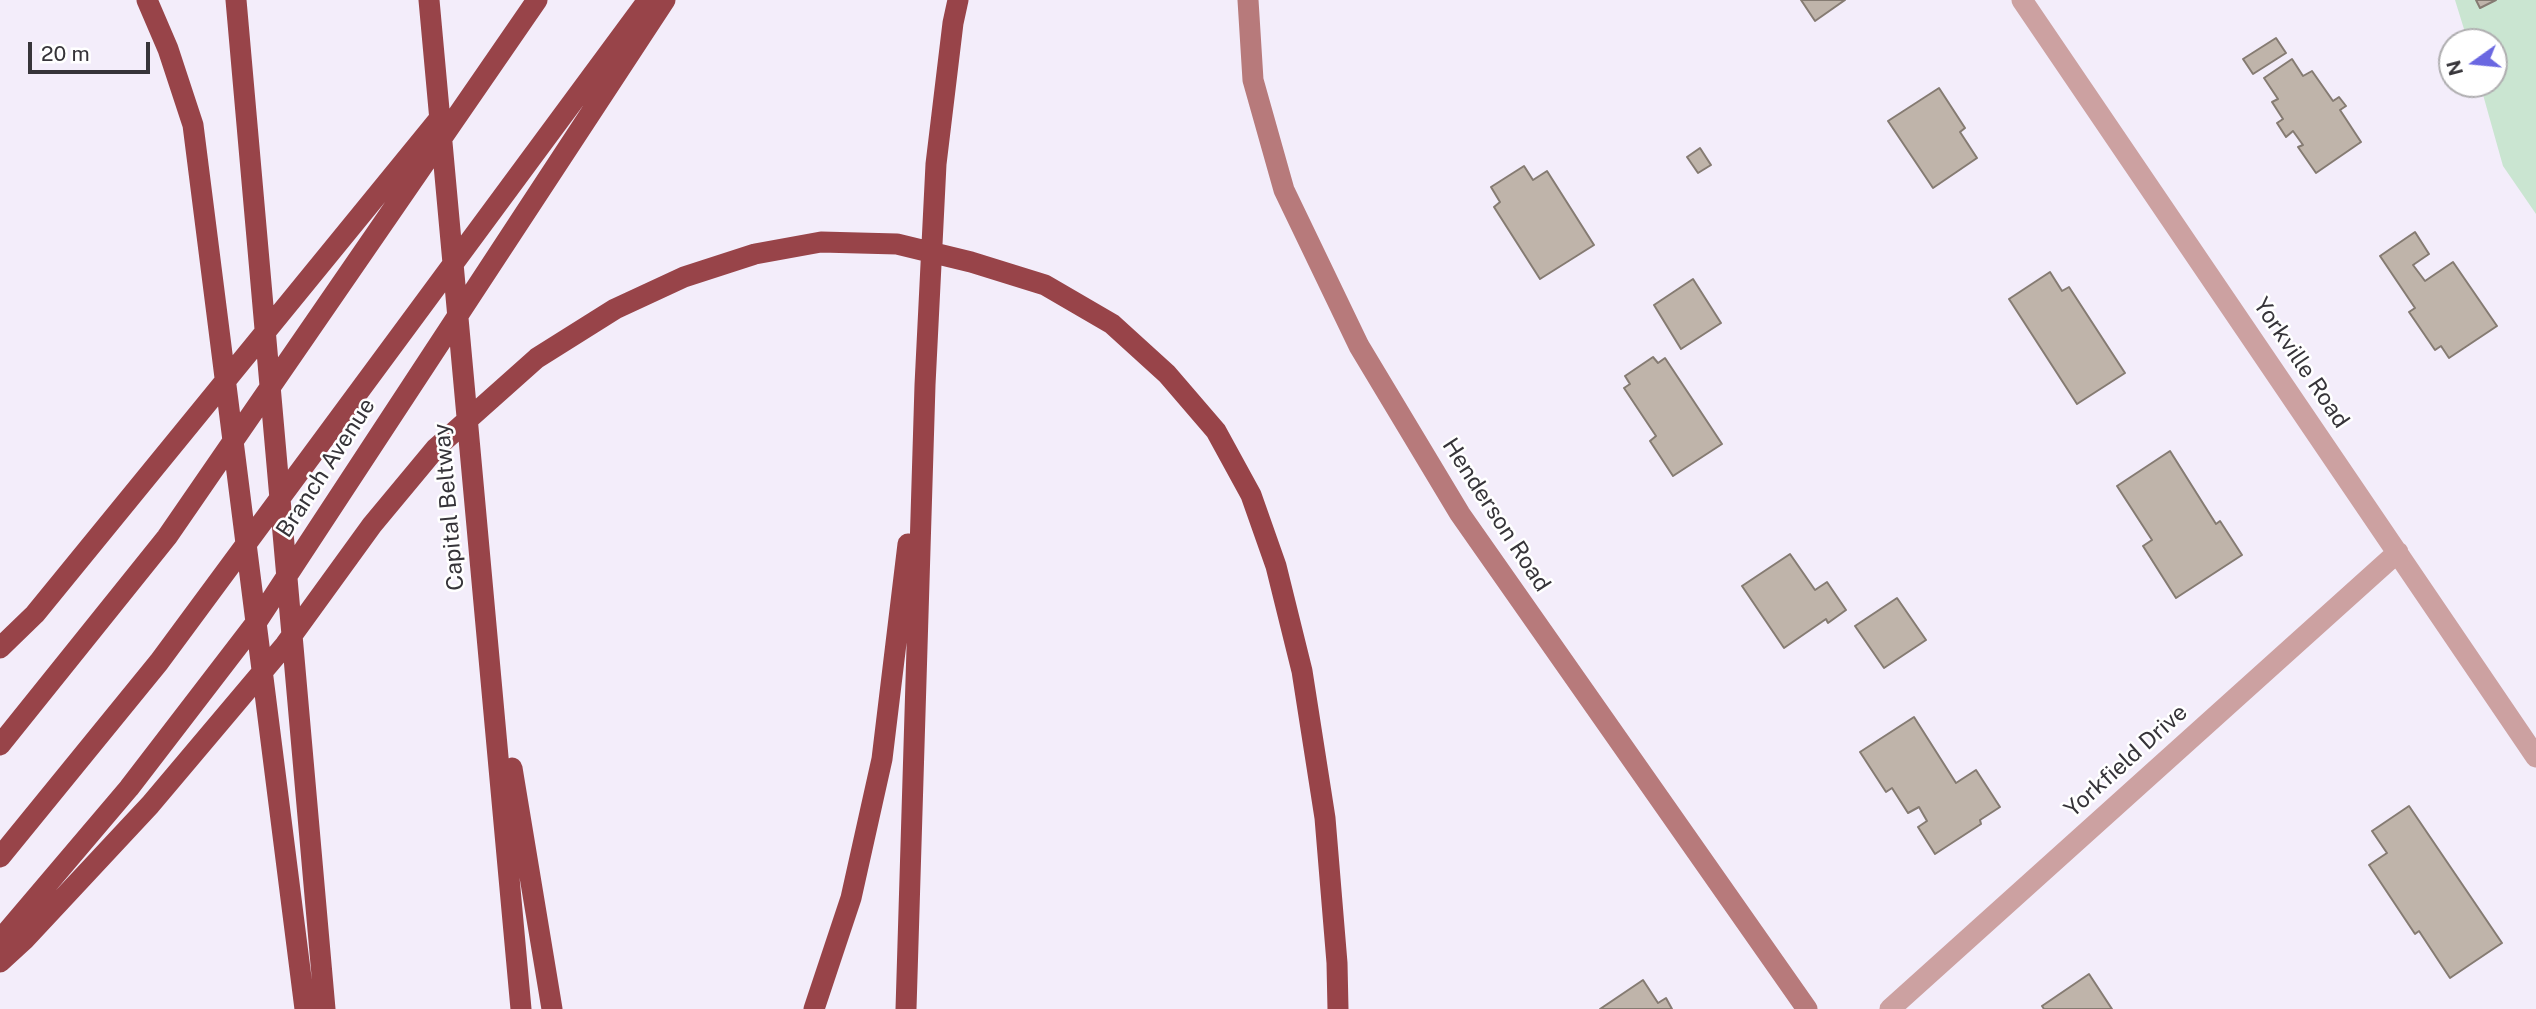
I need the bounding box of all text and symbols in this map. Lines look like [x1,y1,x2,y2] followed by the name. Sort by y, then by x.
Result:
[32,28,154,72] scale bar
[2438,28,2508,98] north arrow
[41,41,90,66] text: 20 m
[2442,58,2467,78] text: N
[2247,293,2355,433] street label: Yorkville Road
[271,393,381,543] street label: Branch Avenue
[428,422,470,592] street label: Capital Beltway
[1436,433,1556,597] street label: Henderson Road
[2059,699,2193,823] street label: Yorkfield Drive

